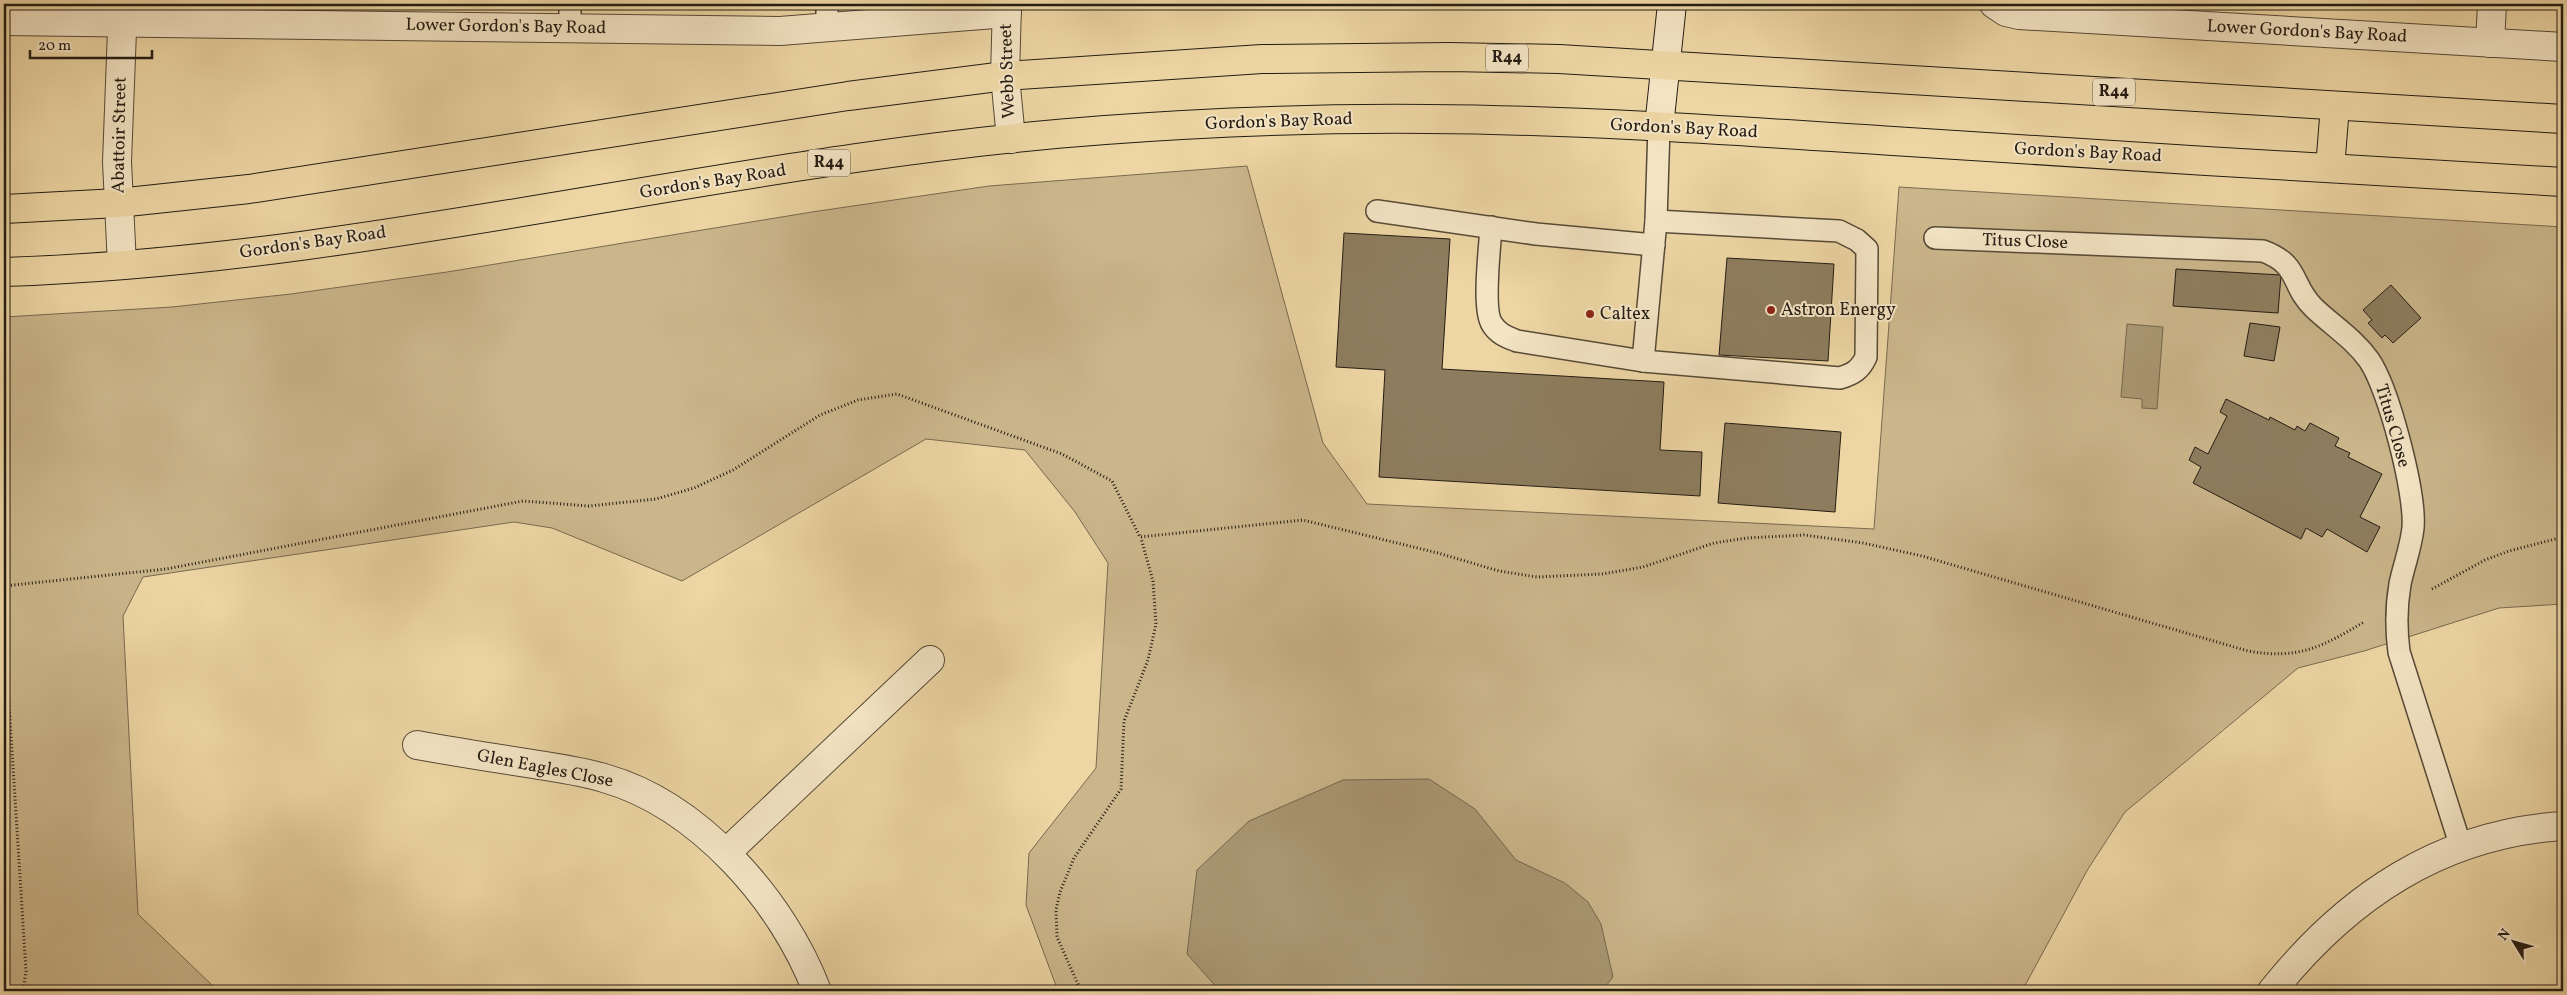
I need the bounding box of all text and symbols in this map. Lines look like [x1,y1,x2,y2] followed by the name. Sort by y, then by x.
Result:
[405,13,607,41] street label: Lower Gordon's Bay Road
[2206,14,2408,50] street label: Lower Gordon's Bay Road
[994,23,1022,119] street label: Webb Street
[30,28,152,60] scale bar
[38,36,71,57] text: 20 m
[1486,44,1528,72] road number: R44
[106,76,134,194] street label: Abattoir Street
[2093,78,2135,105] road number: R44
[1205,107,1353,137] street label: Gordon's Bay Road
[1610,113,1758,145] street label: Gordon's Bay Road
[2014,137,2162,169] street label: Gordon's Bay Road
[808,150,850,177] road number: R44
[638,158,788,206] street label: Gordon's Bay Road
[238,220,388,266] street label: Gordon's Bay Road
[1982,228,2068,256] street label: Titus Close
[1781,298,1896,323] place label: Astron Energy
[1600,302,1650,327] place label: Caltex
[1765,304,1777,316] marker: Astron Energy
[1584,308,1596,320] marker: Caltex
[2368,381,2416,471] street label: Titus Close
[475,744,615,794] street label: Glen Eagles Close
[2490,918,2540,968] north arrow
[2494,925,2515,945] text: N

